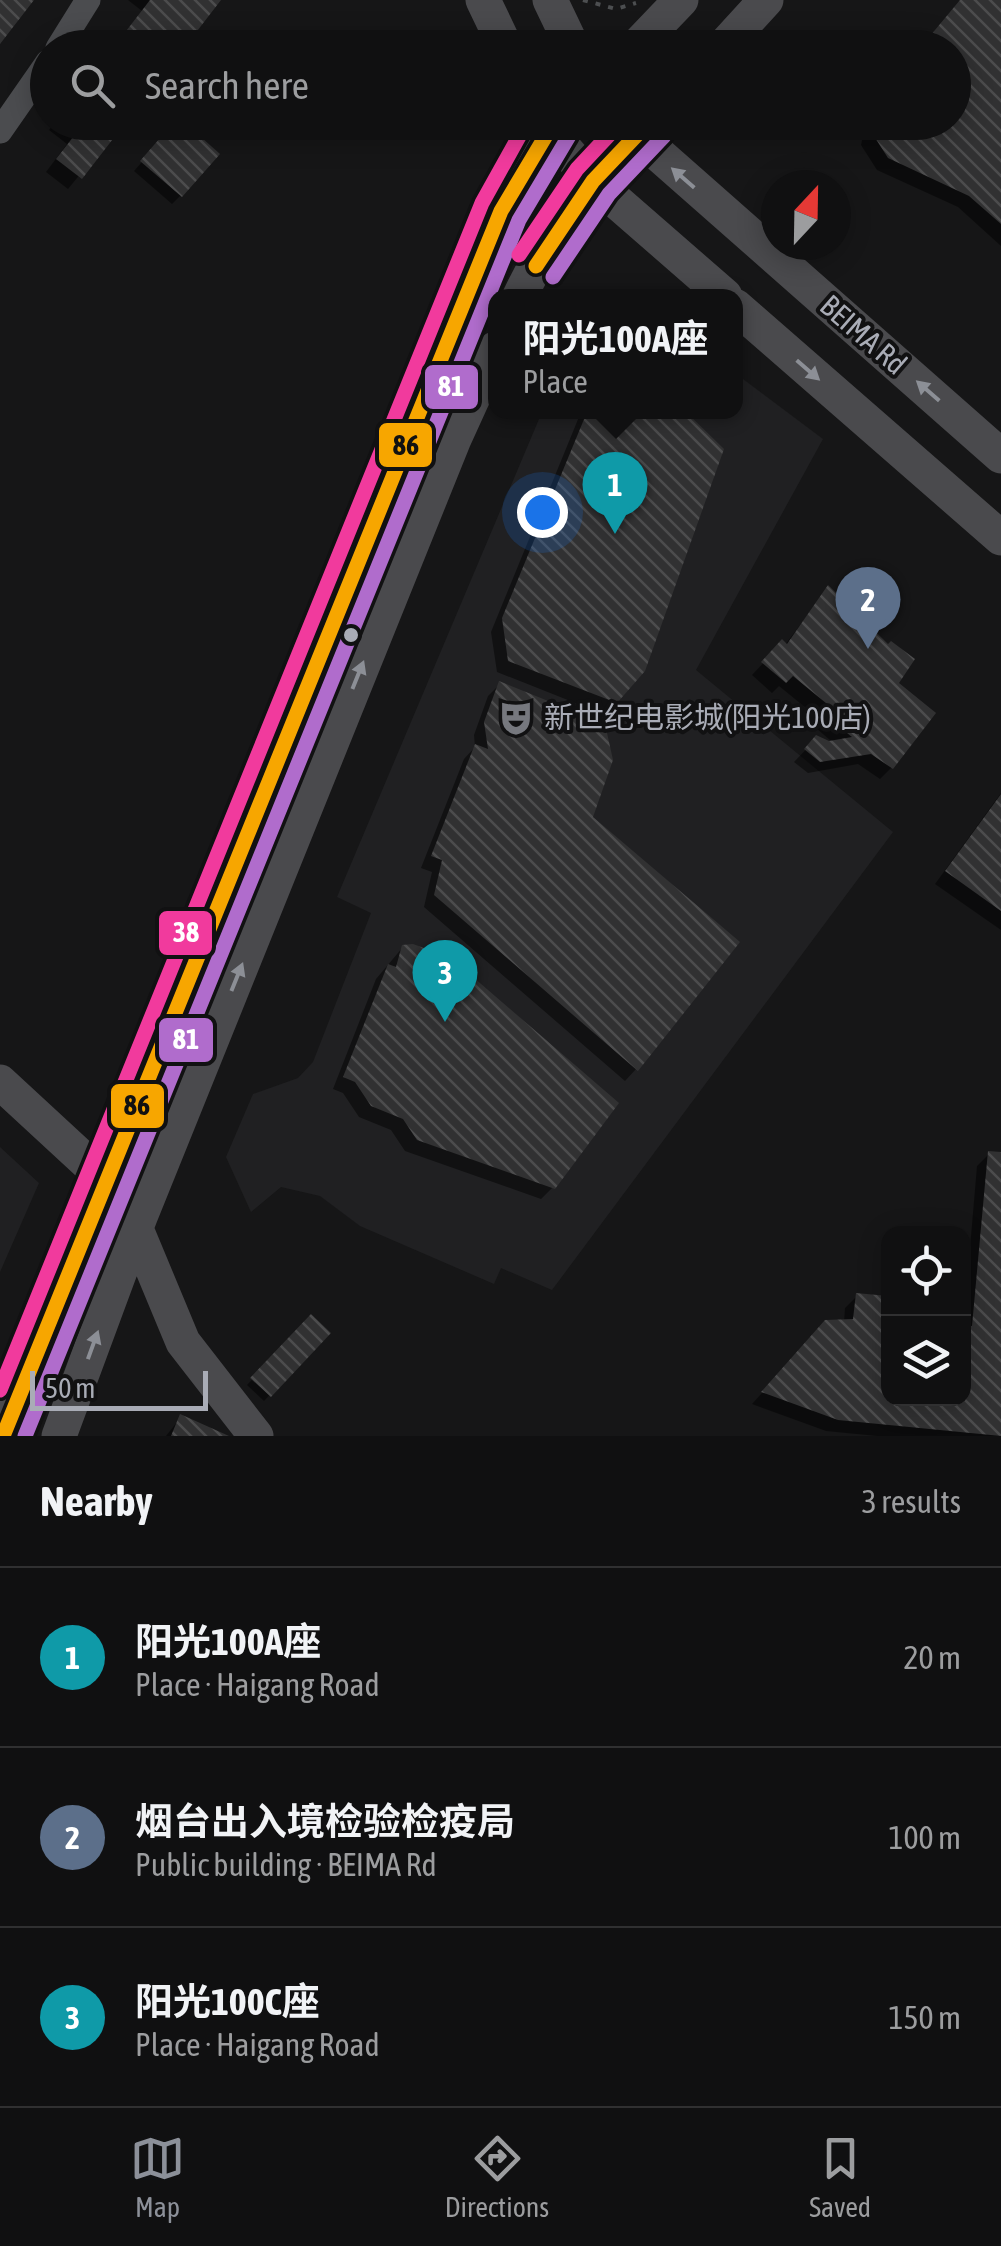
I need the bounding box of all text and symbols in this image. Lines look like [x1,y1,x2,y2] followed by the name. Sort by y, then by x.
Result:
[30,30,971,140] search box
[65,58,120,113] icon: search
[145,64,309,107] text: Search here
[670,167,695,189] one-way arrow
[761,170,851,260] north arrow
[814,288,914,381] street label: BEIMA Rd
[488,289,743,419] popup
[522,317,709,360] text: 阳光100A座
[796,358,821,380] one-way arrow
[423,363,480,411] line badge: 81
[522,363,588,400] text: Place
[438,370,464,402] text: 81
[915,381,940,403] one-way arrow
[377,421,434,469] line badge: 86
[393,429,419,461] text: 86
[582,452,648,534] pin: 1
[517,487,568,538] your location
[836,566,900,649] pin: 2
[341,625,361,645] unlabelled marker
[351,660,367,690] one-way arrow
[497,699,535,737] theatre icon: 新世纪电影城(阳光100店)
[544,700,871,734] place label: 新世纪电影城(阳光100店)
[157,909,214,957] line badge: 38
[173,916,199,948] text: 38
[412,940,478,1022] pin: 3
[229,962,245,992] one-way arrow
[157,1016,215,1064] line badge: 81
[173,1023,199,1055] text: 81
[109,1082,166,1130] line badge: 86
[124,1089,150,1121] text: 86
[881,1226,971,1406] map controls
[881,1226,971,1316] button: locate
[881,1316,971,1406] button: layers
[86,1329,101,1359] one-way arrow
[30,1366,208,1410] scale bar
[45,1372,95,1404] text: 50 m
[40,1477,153,1525] text: Nearby
[862,1483,961,1520] text: 3 results
[135,1620,321,1663] text: 阳光100A座
[65,1639,80,1676] text: 1
[903,1639,961,1676] text: 20 m
[135,1666,380,1703] text: Place · Haigang Road
[135,1800,515,1843] text: 烟台出入境检验检疫局
[65,1819,80,1856] text: 2
[888,1819,961,1856] text: 100 m
[135,1846,437,1883] text: Public building · BEIMA Rd
[135,1980,320,2023] text: 阳光100C座
[65,1999,80,2036] text: 3
[888,1999,961,2036] text: 150 m
[135,2026,380,2063] text: Place · Haigang Road
[130,2131,185,2223] tab: Map
[445,2131,549,2223] tab: Directions
[809,2131,871,2223] tab: Saved

